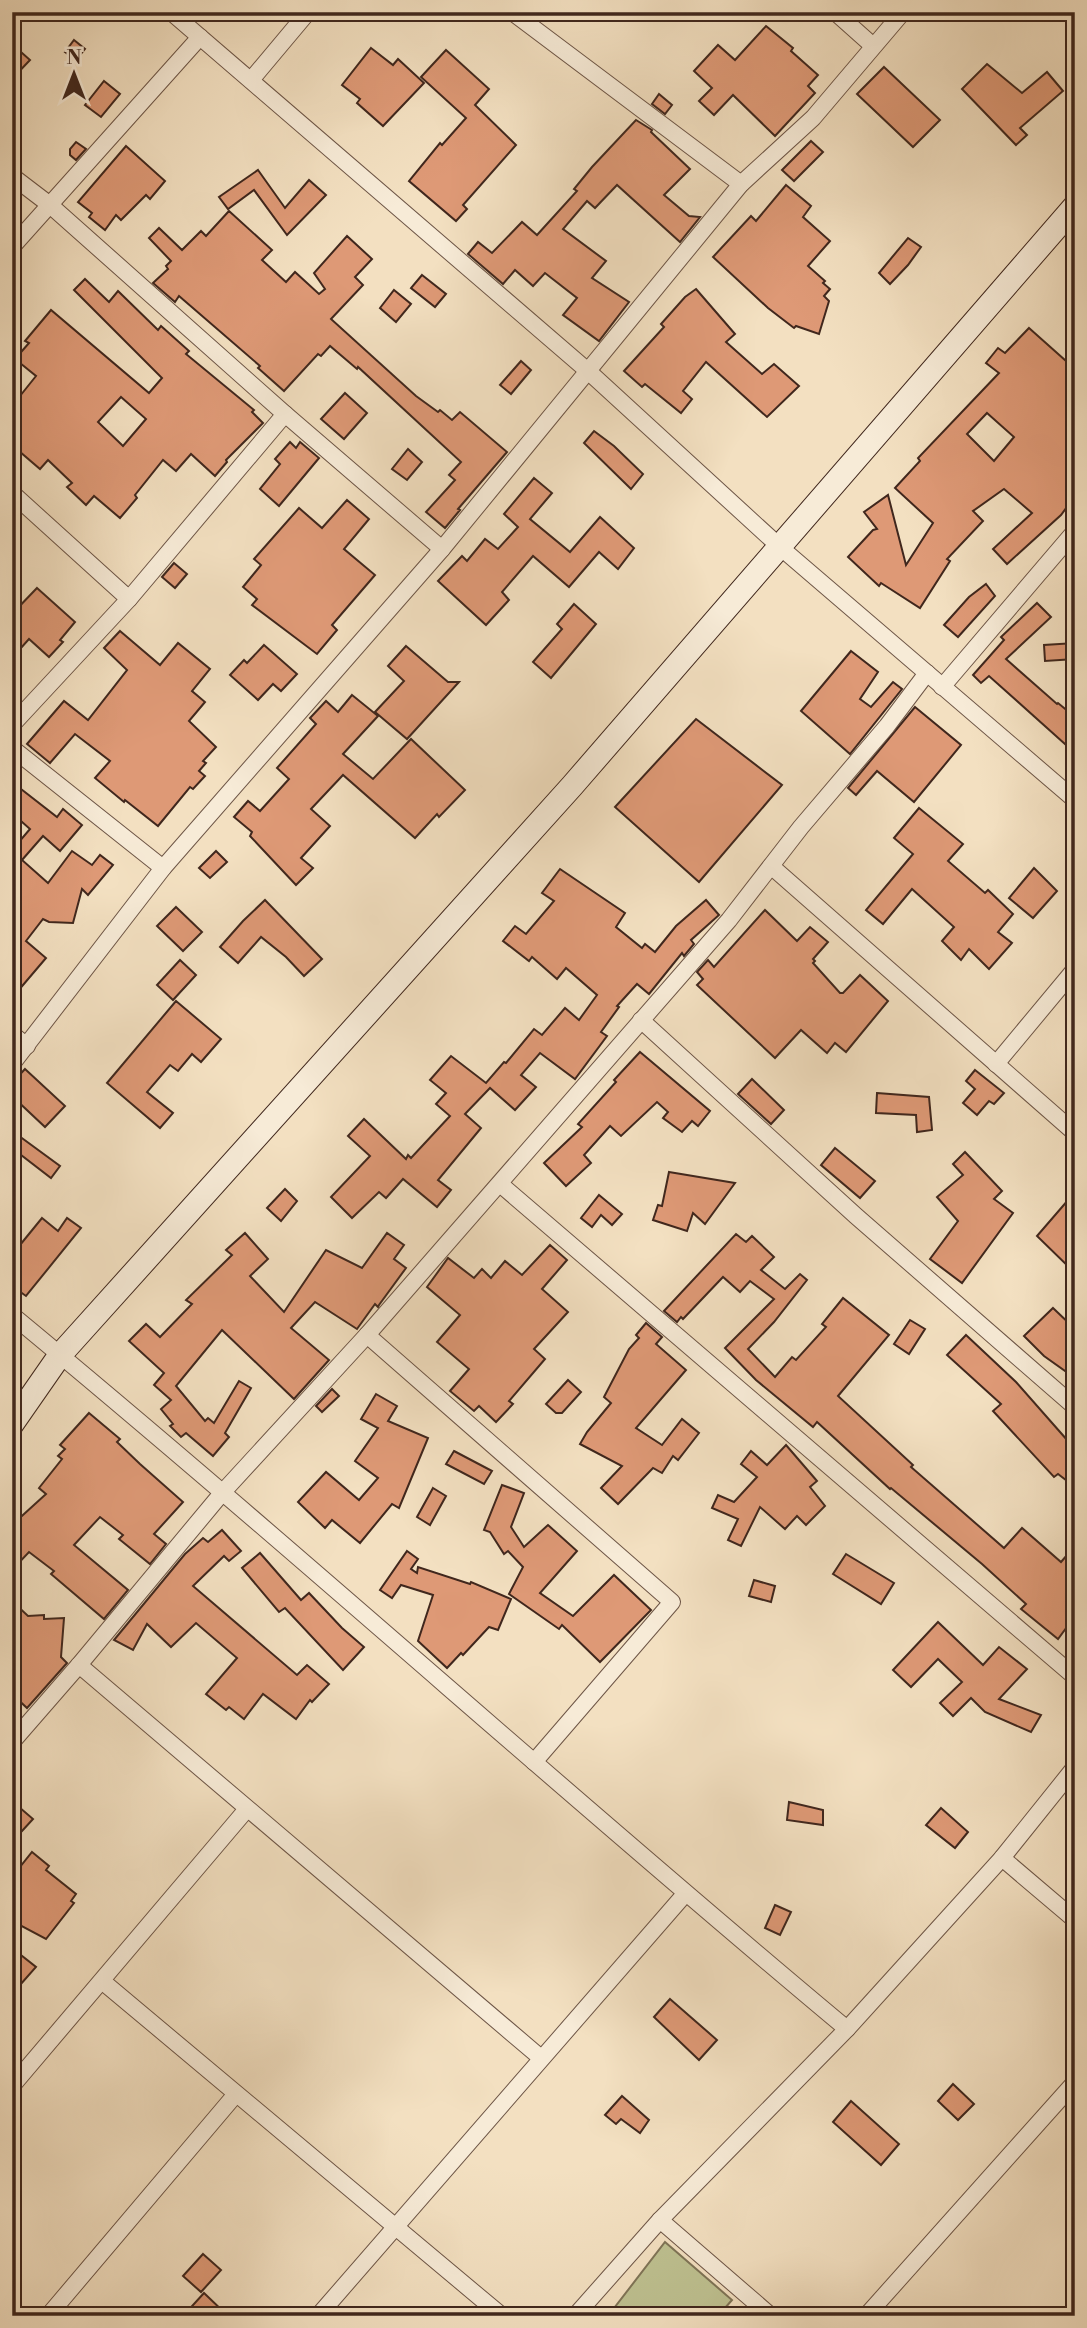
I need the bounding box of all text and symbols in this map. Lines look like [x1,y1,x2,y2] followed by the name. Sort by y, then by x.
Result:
[38,38,108,108] north arrow
[66,46,82,70] text: N

